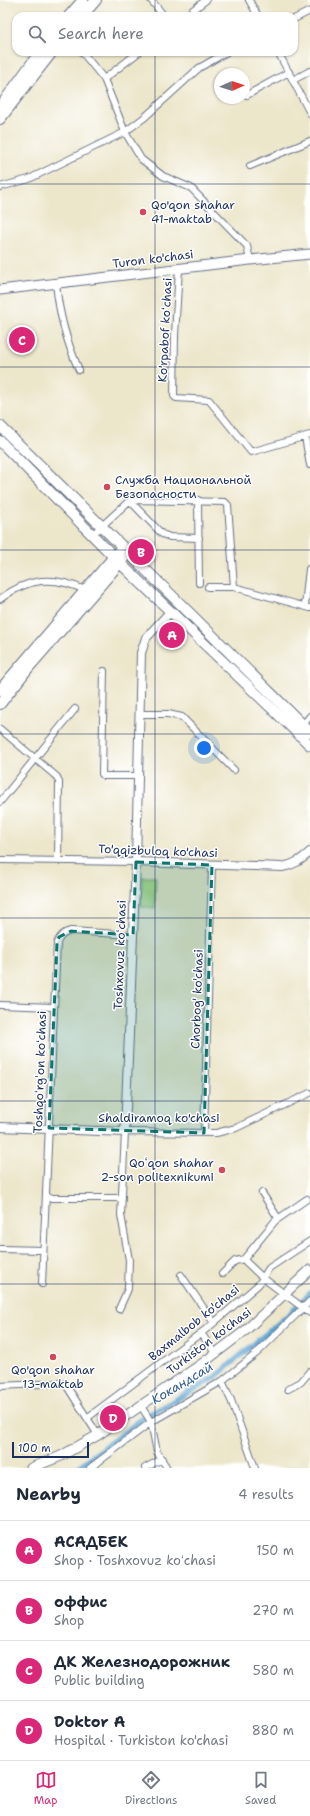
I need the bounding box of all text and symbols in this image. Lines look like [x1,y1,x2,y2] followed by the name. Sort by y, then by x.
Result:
[12,12,298,56] search box
[26,23,48,45] icon: search
[58,24,144,44] text: Search here
[214,68,250,104] north arrow
[151,197,235,227] place label: Qo'qon shahar 41-maktab
[138,207,148,217] marker: Qo'qon shahar 41-maktab
[112,246,194,272] street label: Turon ko'chasi
[154,277,176,383] street label: Ko'rpabof koʻchasi
[9,325,35,355] pin: C
[115,472,251,502] place label: Служба Национальной Безопасности
[102,482,112,492] marker: Служба Национальной Безопасности
[128,537,154,567] pin: B
[159,620,185,650] pin: A
[194,738,214,758] your location
[98,841,218,861] street label: To'qqizbuloq ko'chasi
[110,900,130,1010] street label: Toshxovuz koʻchasi
[187,949,207,1049] street label: Chorbog' ko'chasi
[30,1010,50,1134] street label: Toshqoʻrgʻon koʻchasi
[98,1110,220,1126] street label: Shaldiramoq ko'chasi
[101,1155,214,1185] place label: Qoʻqon shahar 2-son politexnikumi
[217,1165,227,1175] marker: Qoʻqon shahar 2-son politexnikumi
[145,1281,243,1365] street label: Baxmalbob ko'chasi
[163,1304,255,1378] street label: Turkiston ko'chasi
[48,1352,58,1362] marker: Qo'qon shahar 13-maktab
[148,1358,216,1408] water label: Кокандсай
[11,1362,95,1392] place label: Qo'qon shahar 13-maktab
[100,1403,126,1433] pin: D
[12,1440,89,1459] scale bar
[18,1441,51,1456] text: 100 m
[16,1483,81,1505] text: Nearby
[238,1486,294,1503] text: 4 results
[54,1532,128,1552] text: АСАДБЕК
[24,1542,34,1559] text: A
[256,1542,294,1559] text: 150 m
[54,1552,216,1569] text: Shop · Toshxovuz koʻchasi
[54,1592,108,1612] text: оффис
[25,1602,33,1619] text: B
[252,1602,294,1619] text: 270 m
[54,1612,84,1629] text: Shop
[54,1652,230,1672] text: ДК Железнодорожник
[25,1662,33,1679] text: C
[253,1662,294,1679] text: 580 m
[54,1672,145,1689] text: Public building
[54,1712,125,1732] text: Doktor A
[24,1722,34,1739] text: D
[252,1722,294,1739] text: 880 m
[54,1732,228,1749] text: Hospital · Turkiston ko'chasi
[34,1769,57,1808] tab: Map
[125,1769,177,1808] tab: Directions
[245,1769,276,1808] tab: Saved

